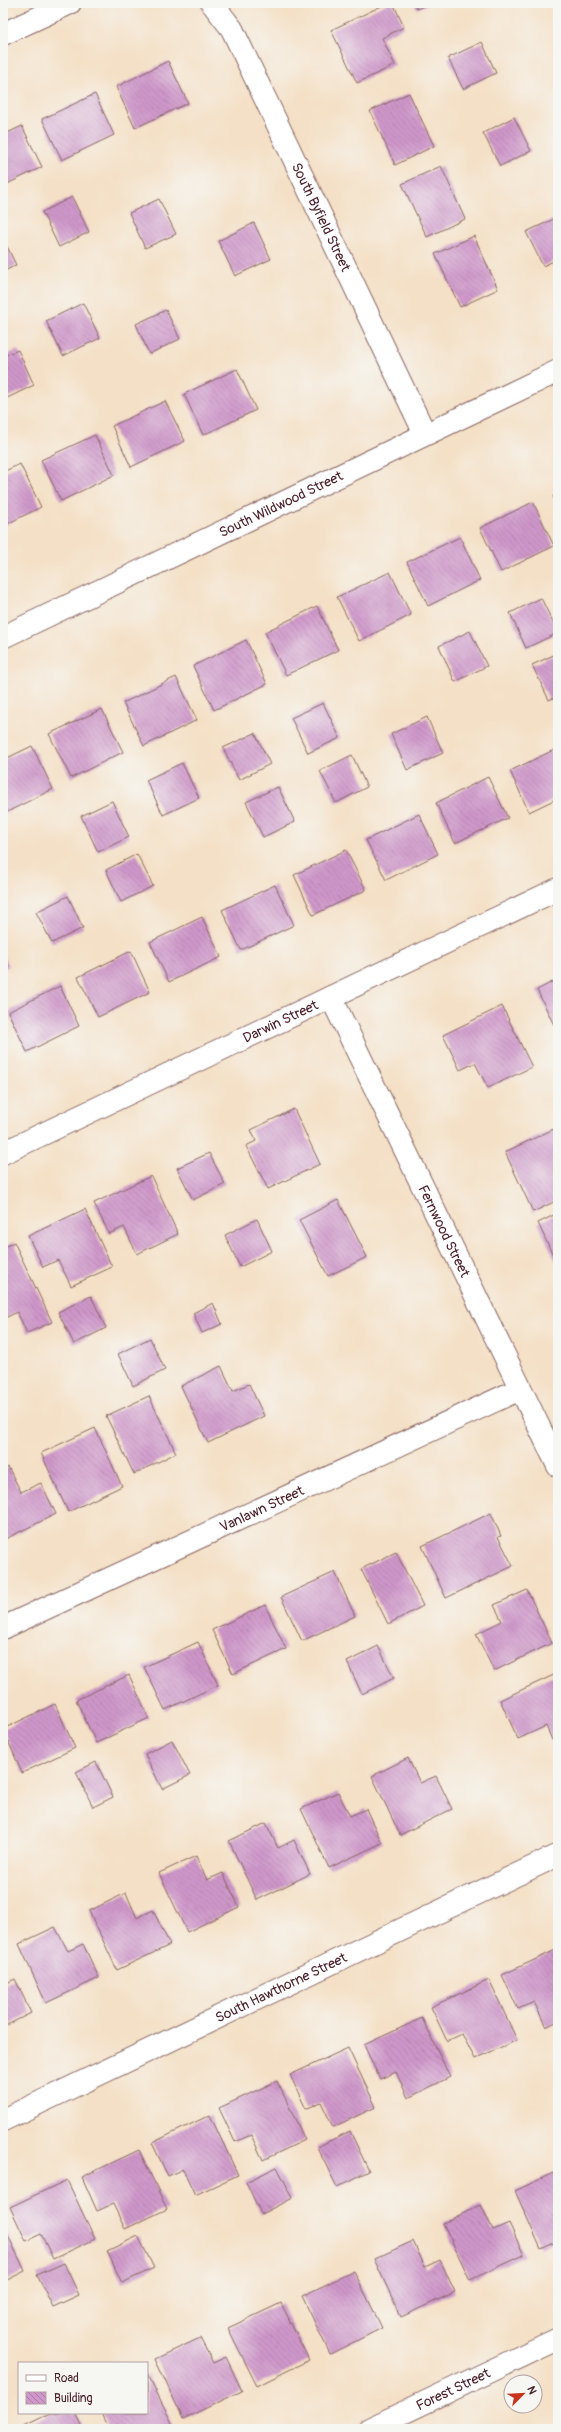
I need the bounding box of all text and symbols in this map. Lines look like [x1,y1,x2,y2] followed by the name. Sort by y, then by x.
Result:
[288,160,354,275] street label: South Byfield Street
[216,467,346,541] street label: South Wildwood Street
[240,996,321,1047] street label: Darwin Street
[414,1182,473,1280] street label: Fernwood Street
[217,1482,307,1536] street label: Vanlawn Street
[213,1949,350,2026] street label: South Hawthorne Street
[18,2362,148,2414] legend
[413,2364,493,2414] street label: Forest Street
[54,2371,79,2386] text: Road
[503,2374,543,2414] north arrow
[524,2384,539,2397] text: N
[54,2391,93,2406] text: Building

